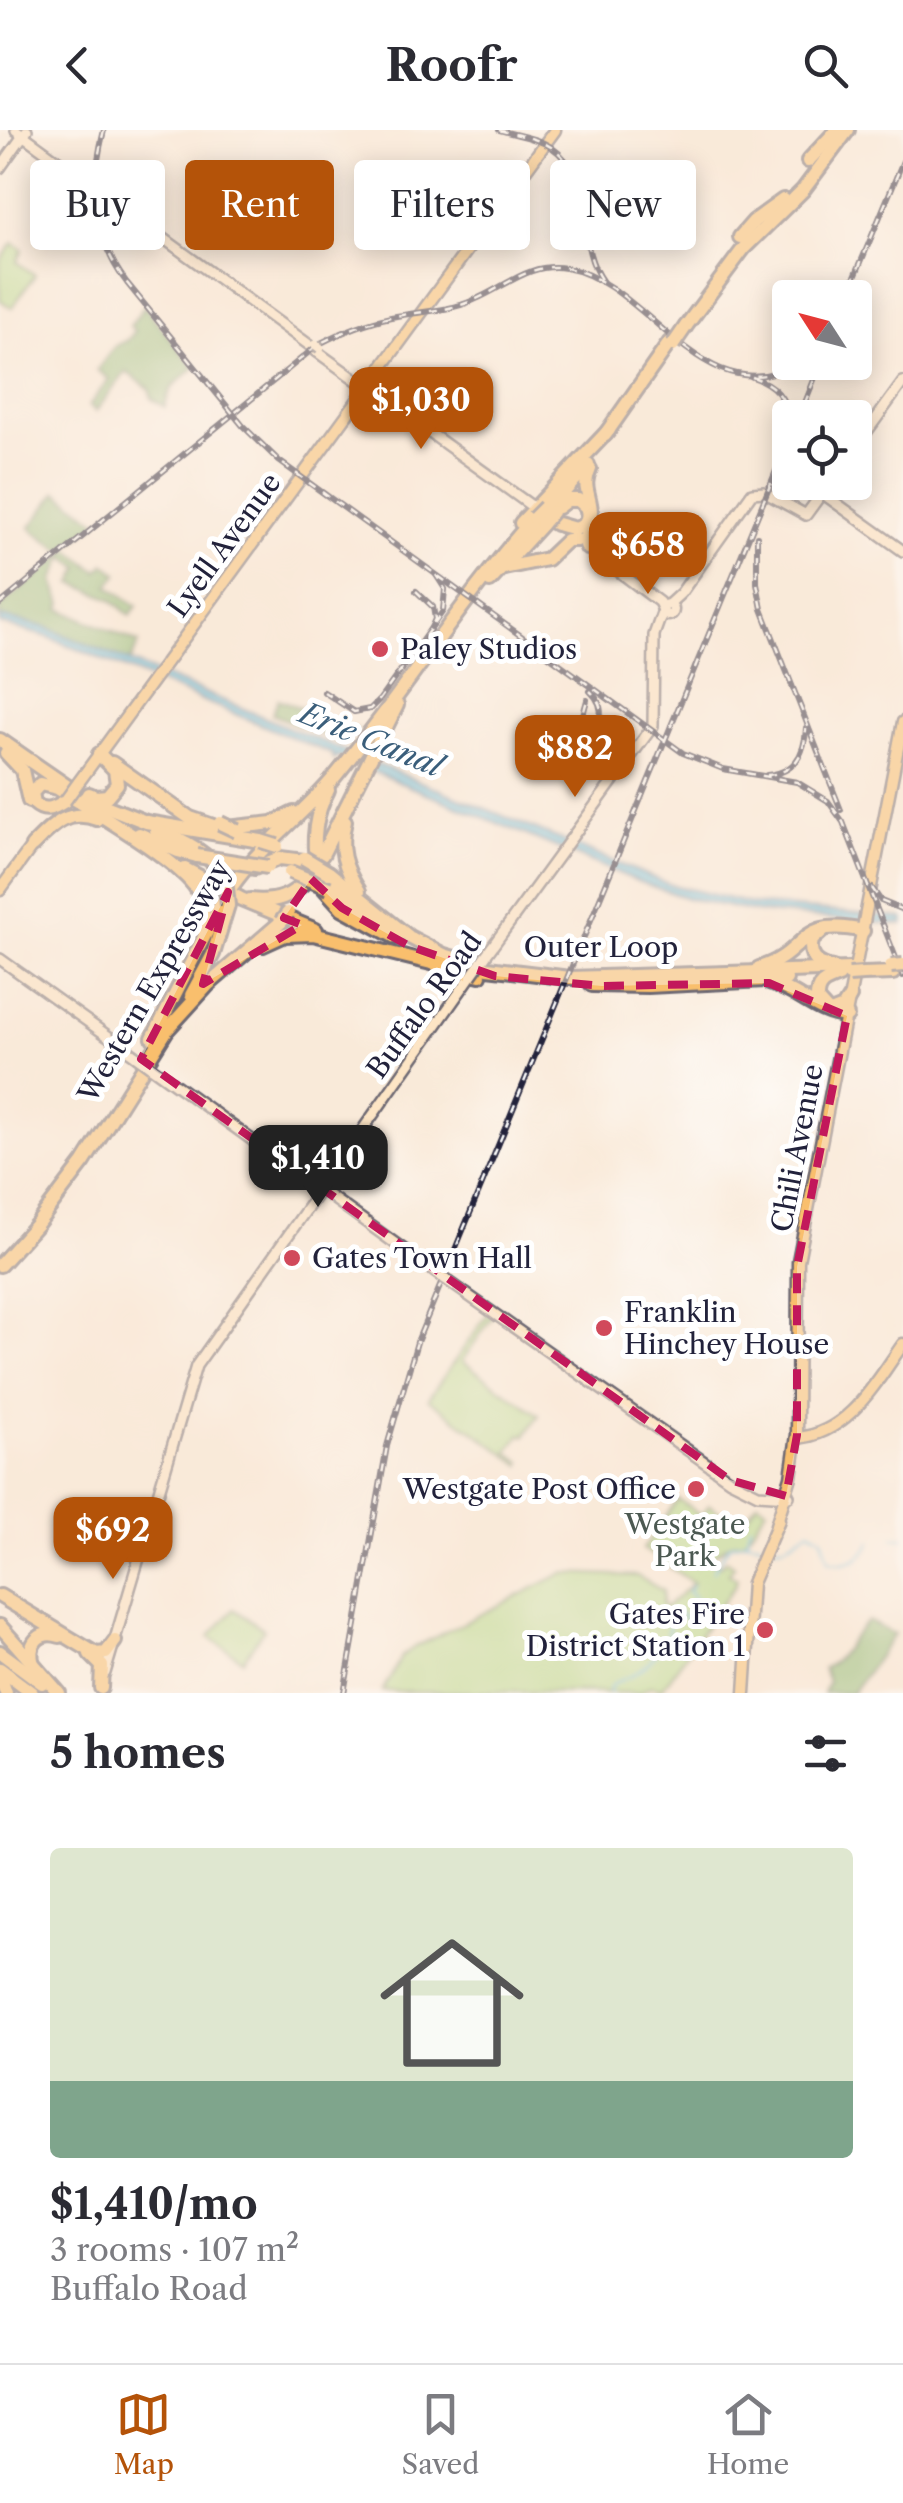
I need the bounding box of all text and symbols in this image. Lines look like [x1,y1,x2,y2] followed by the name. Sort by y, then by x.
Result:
[385,37,518,93] text: Roofr
[50,38,105,93] icon: back
[798,38,853,93] icon: search
[30,160,165,250] chip: Buy
[185,160,334,250] chip: Rent
[354,160,530,250] chip: Filters
[550,160,696,250] chip: New
[772,280,872,380] north arrow
[772,280,872,500] map controls
[340,367,502,452] pin: $1,030
[371,380,471,419] text: $1,030
[772,400,872,500] button: locate
[160,466,288,624] street label: Lyell Avenue
[589,512,707,597] pin: $658
[611,525,685,564] text: $658
[400,632,577,666] place label: Paley Studios
[369,638,391,660] marker: Paley Studios
[292,693,451,786] water label: Erie Canal
[516,715,634,800] pin: $882
[537,728,613,767] text: $882
[70,853,238,1109] street label: Western Expressway
[359,925,489,1085] street label: Buffalo Road
[524,930,678,964] street label: Outer Loop
[764,1061,830,1235] street label: Chili Avenue
[237,1125,399,1210] pin: $1,410
[271,1138,365,1177] text: $1,410
[312,1241,532,1275] place label: Gates Town Hall
[281,1247,303,1269] marker: Gates Town Hall
[624,1295,829,1361] place label: Franklin Hinchey House
[593,1317,615,1339] marker: Franklin Hinchey House
[402,1472,676,1506] place label: Westgate Post Office
[685,1478,707,1500] marker: Westgate Post Office
[54,1497,172,1582] pin: $692
[624,1507,745,1573] park label: Westgate Park
[76,1510,151,1549] text: $692
[526,1597,745,1663] place label: Gates Fire District Station 1
[754,1619,776,1641] marker: Gates Fire District Station 1
[798,1726,853,1781] icon: filters
[50,1727,226,1779] text: 5 homes
[362,1913,542,2093] icon: home
[50,2178,258,2230] text: $1,410/mo
[50,2230,299,2269] text: 3 rooms · 107 m²
[50,2269,248,2308] text: Buffalo Road
[114,2387,174,2481] tab: Map
[402,2387,479,2481] tab: Saved
[707,2387,789,2481] tab: Home

